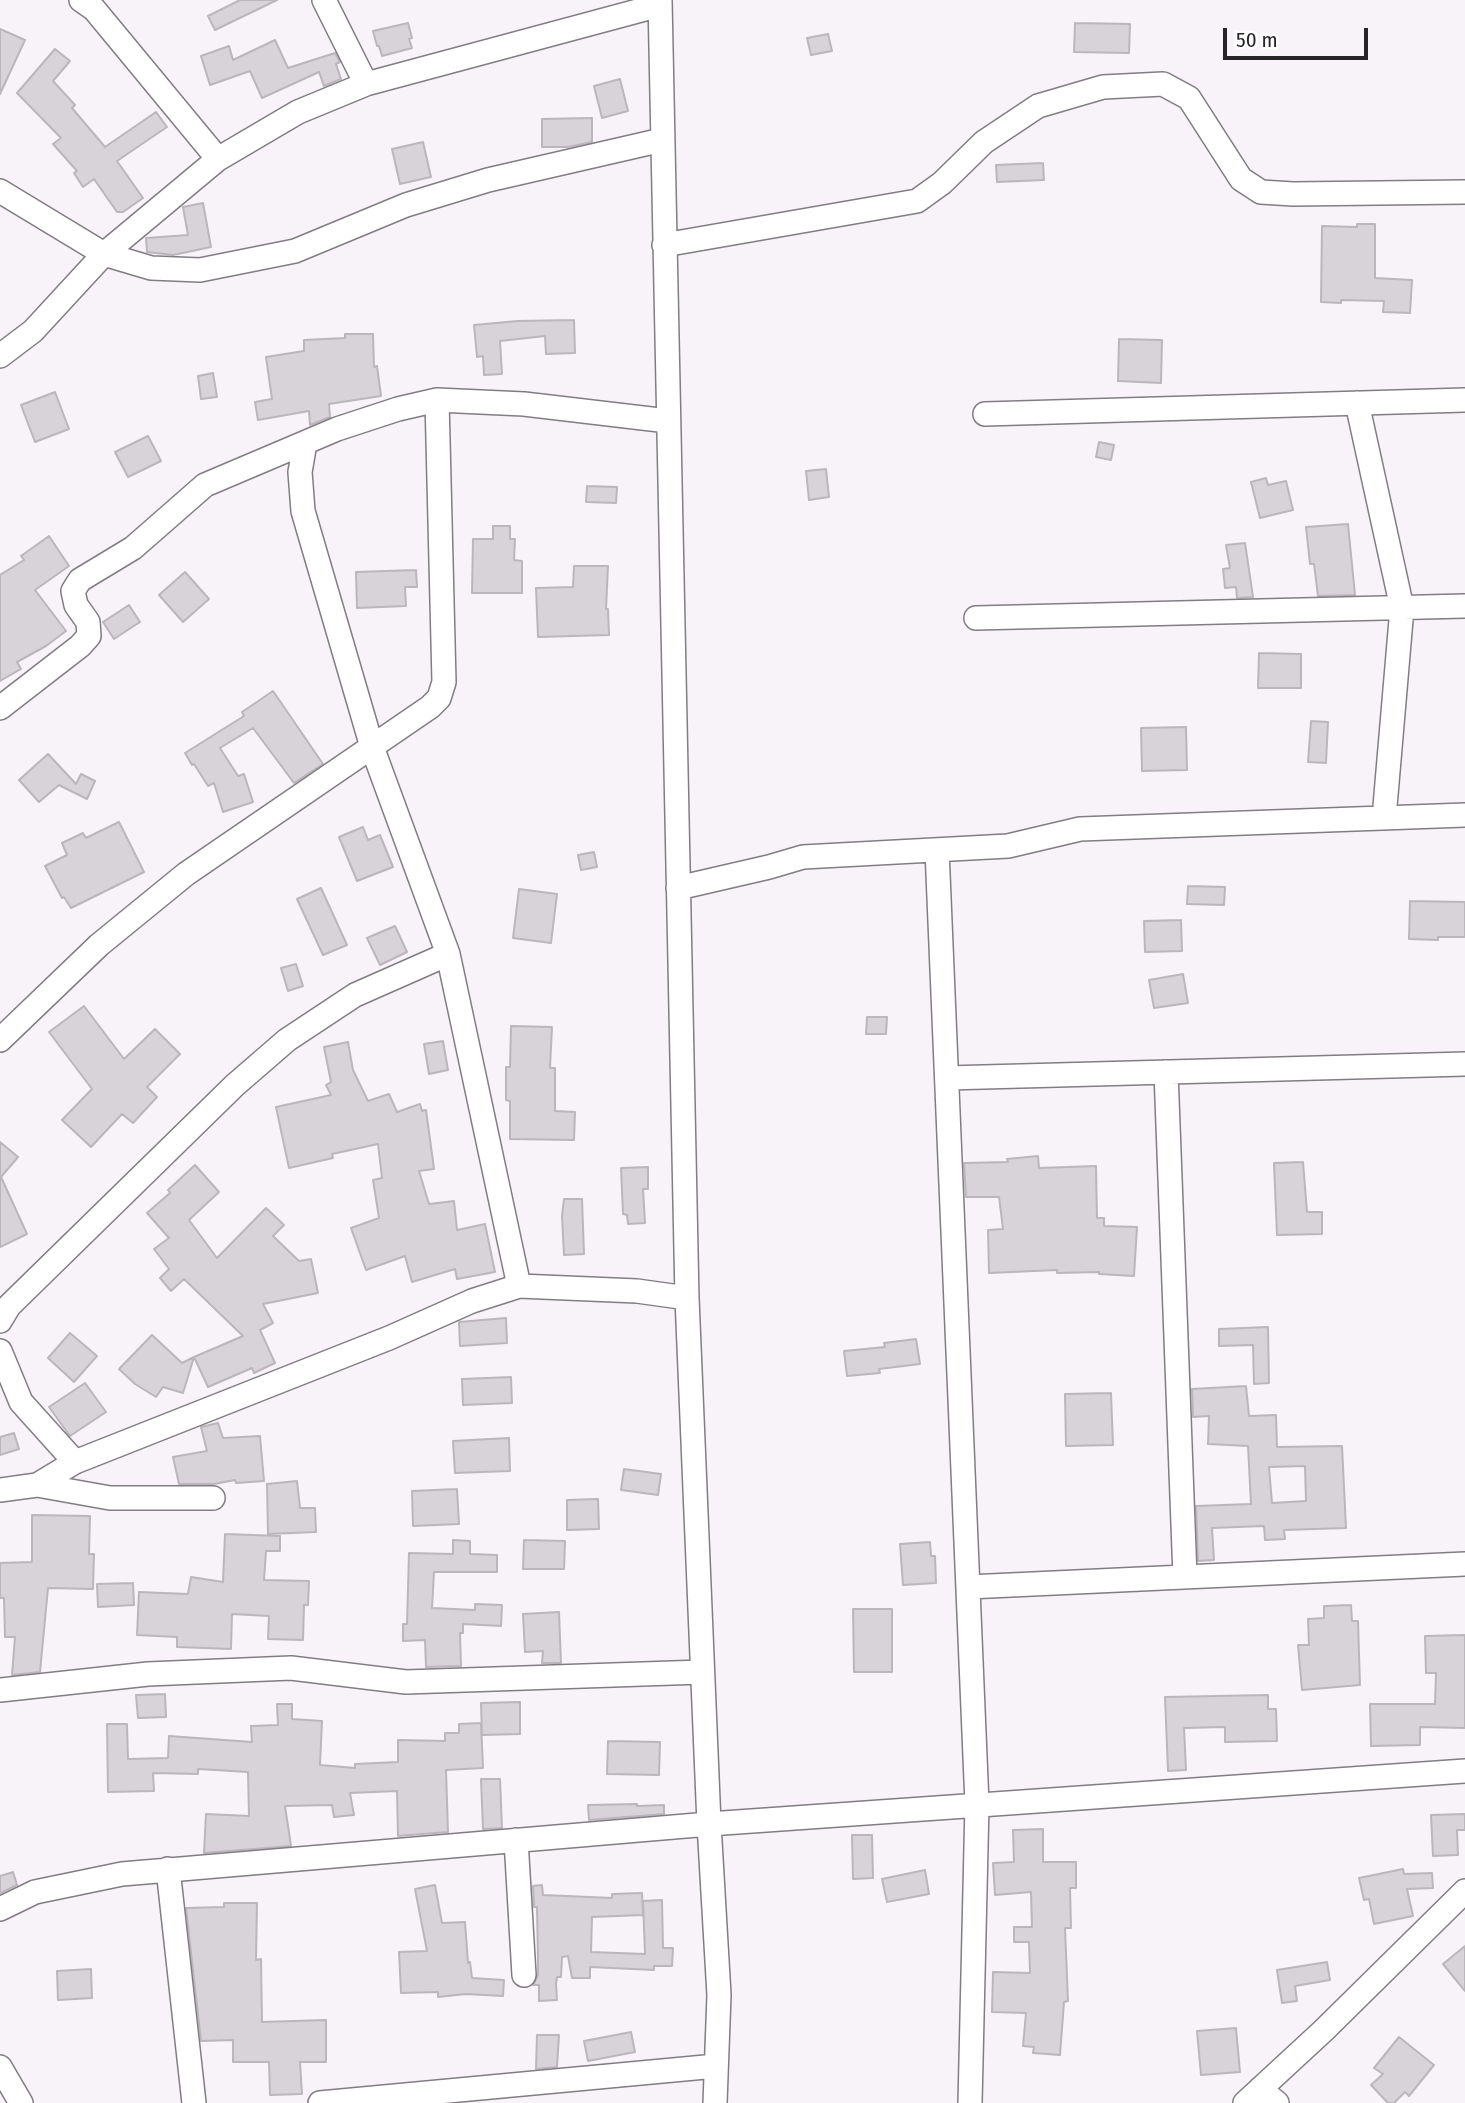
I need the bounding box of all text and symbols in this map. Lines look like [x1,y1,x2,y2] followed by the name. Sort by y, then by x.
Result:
[1227,14,1372,58] scale bar
[1236,27,1278,53] text: 50 m

